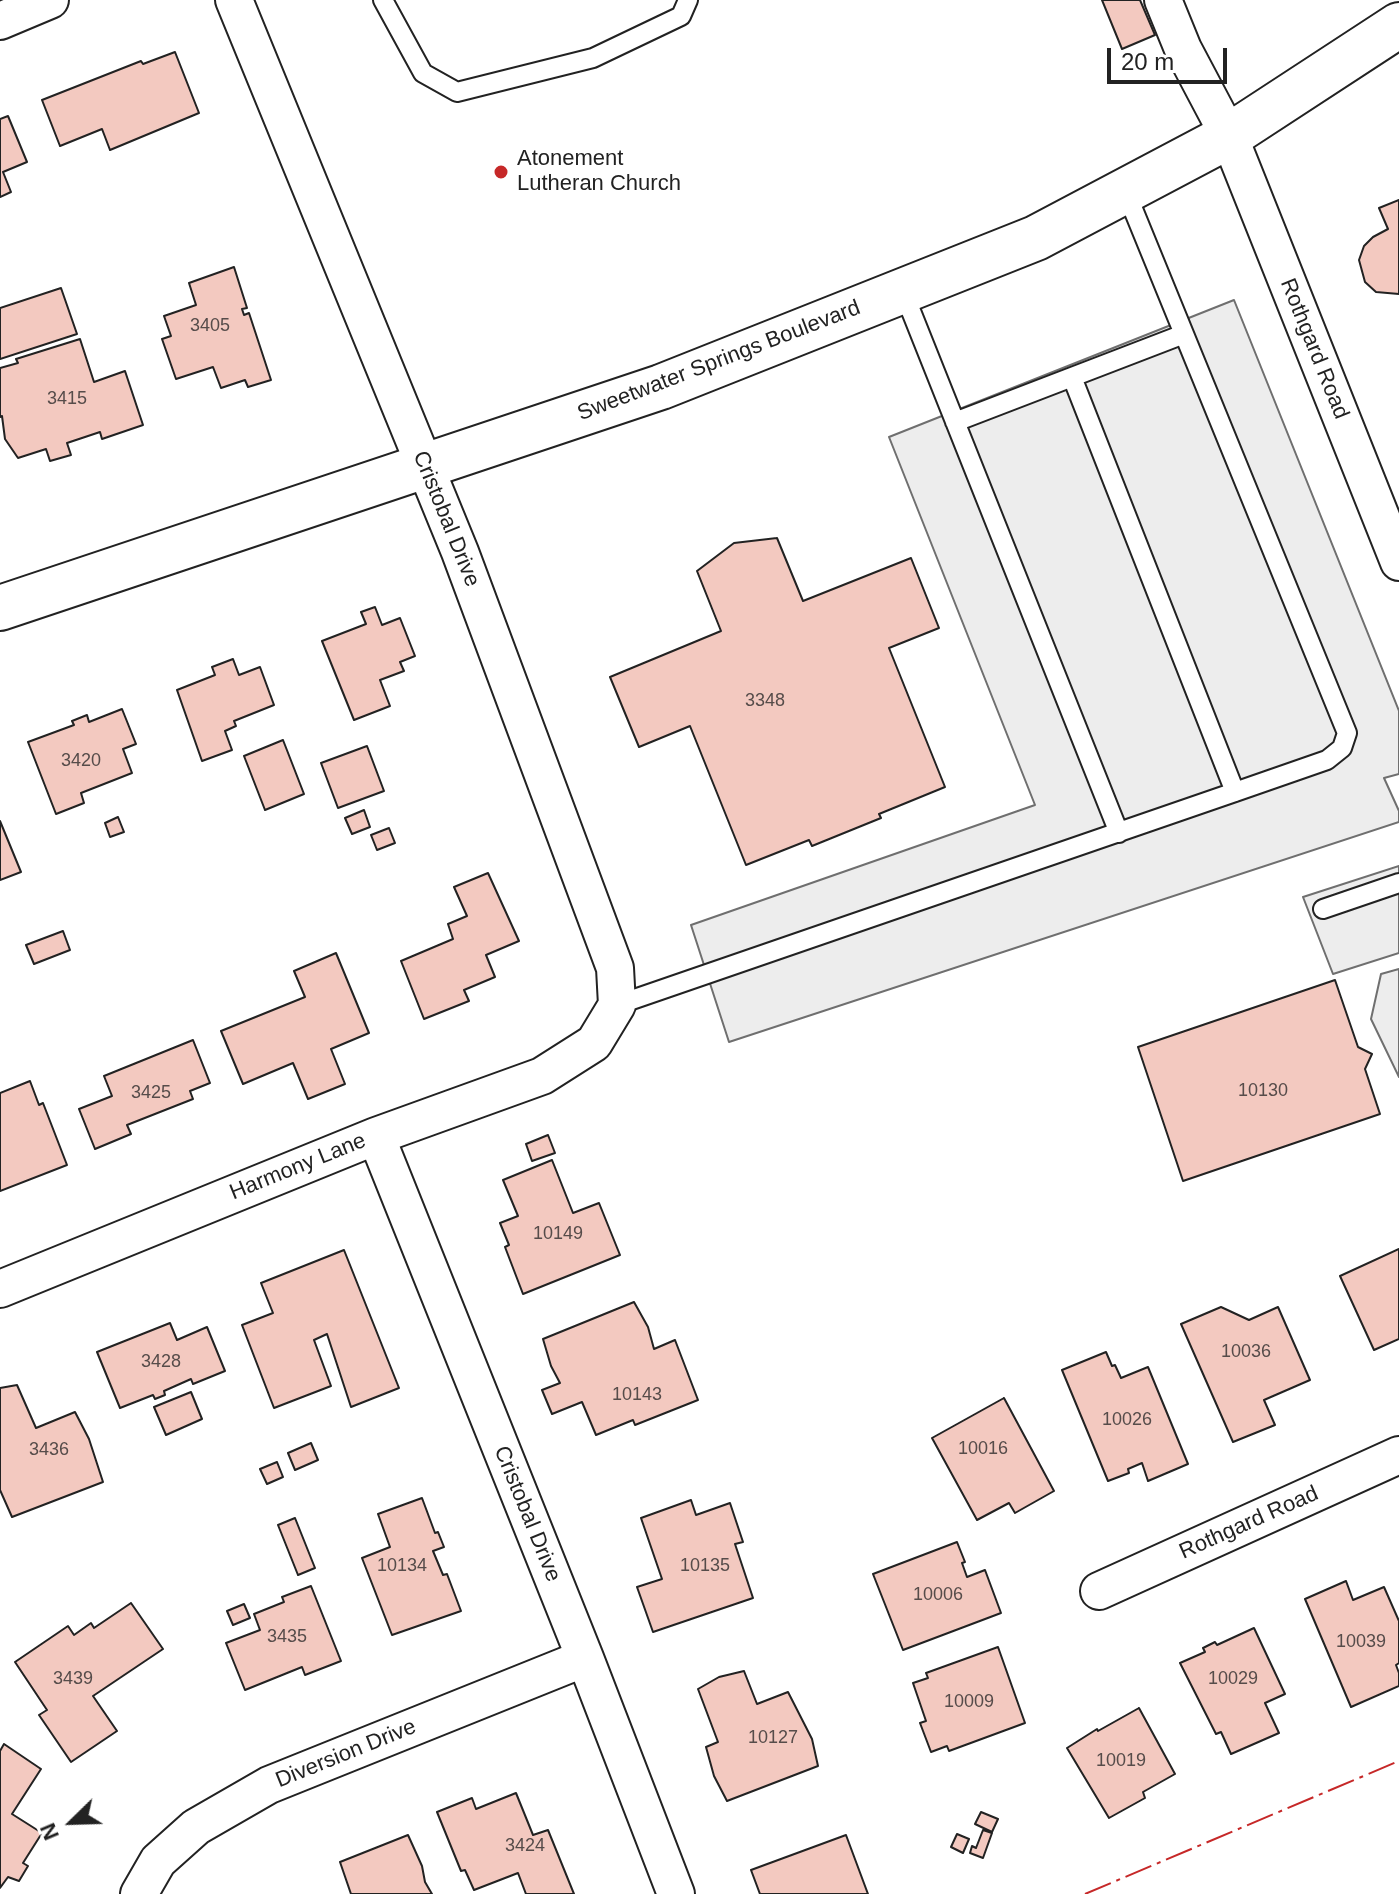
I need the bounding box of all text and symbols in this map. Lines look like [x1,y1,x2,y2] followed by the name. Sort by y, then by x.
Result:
[1111,32,1231,82] scale bar
[1121,48,1174,75] text: 20 m
[517,146,681,198] place label: Atonement Lutheran Church
[492,163,510,181] marker: Atonement Lutheran Church
[1274,275,1354,423] street label: Rothgard Road
[574,295,864,427] street label: Sweetwater Springs Boulevard
[190,315,230,337] house number: 3405
[47,388,87,410] house number: 3415
[407,447,485,591] street label: Cristobal Drive
[745,690,785,712] house number: 3348
[61,750,101,772] house number: 3420
[1238,1080,1288,1102] house number: 10130
[131,1082,171,1104] house number: 3425
[226,1128,370,1206] street label: Harmony Lane
[533,1223,583,1245] house number: 10149
[1221,1341,1271,1363] house number: 10036
[141,1351,181,1373] house number: 3428
[612,1384,662,1406] house number: 10143
[1102,1409,1152,1431] house number: 10026
[958,1438,1008,1460] house number: 10016
[29,1439,69,1461] house number: 3436
[488,1442,566,1586] street label: Cristobal Drive
[1175,1481,1323,1565] street label: Rothgard Road
[377,1555,427,1577] house number: 10134
[680,1555,730,1577] house number: 10135
[913,1584,963,1606] house number: 10006
[267,1626,307,1648] house number: 3435
[1336,1631,1386,1653] house number: 10039
[53,1668,93,1690] house number: 3439
[1208,1668,1258,1690] house number: 10029
[944,1691,994,1713] house number: 10009
[272,1714,420,1794] street label: Diversion Drive
[748,1727,798,1749] house number: 10127
[1096,1750,1146,1772] house number: 10019
[32,1782,112,1862] north arrow
[35,1819,64,1844] text: N
[505,1835,545,1857] house number: 3424

